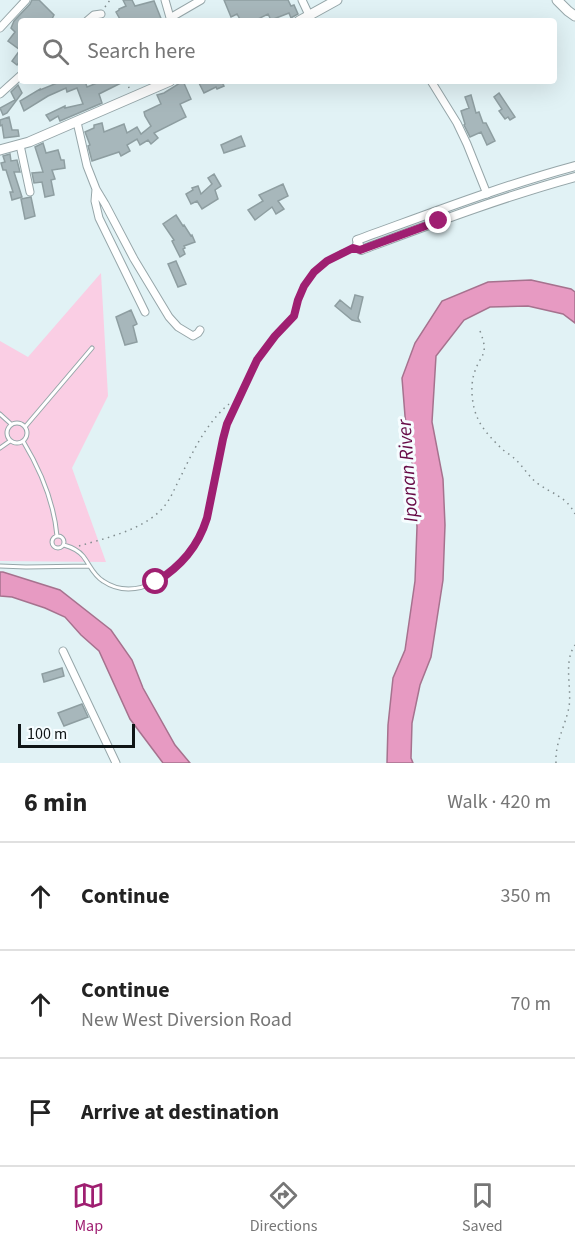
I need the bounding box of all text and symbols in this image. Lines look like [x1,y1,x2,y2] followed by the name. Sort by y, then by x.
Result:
[18,18,557,84] search box
[39,35,72,68] icon: search
[87,35,195,67] text: Search here
[425,207,451,233] route end
[390,418,426,523] water label: Iponan River
[142,568,168,594] route start
[18,721,135,748] scale bar
[27,723,67,745] text: 100 m
[24,784,87,821] text: 6 min
[447,788,551,816] text: Walk · 420 m
[24,880,57,913] icon: ahead
[81,880,170,912] text: Continue
[501,882,551,910] text: 350 m
[81,974,170,1006] text: Continue
[24,988,57,1021] icon: ahead
[511,990,551,1018] text: 70 m
[81,1006,292,1034] text: New West Diversion Road
[24,1096,57,1129] icon: arrive
[81,1096,279,1128] text: Arrive at destination
[72,1179,105,1237] tab: Map
[250,1179,317,1237] tab: Directions
[462,1179,503,1237] tab: Saved

